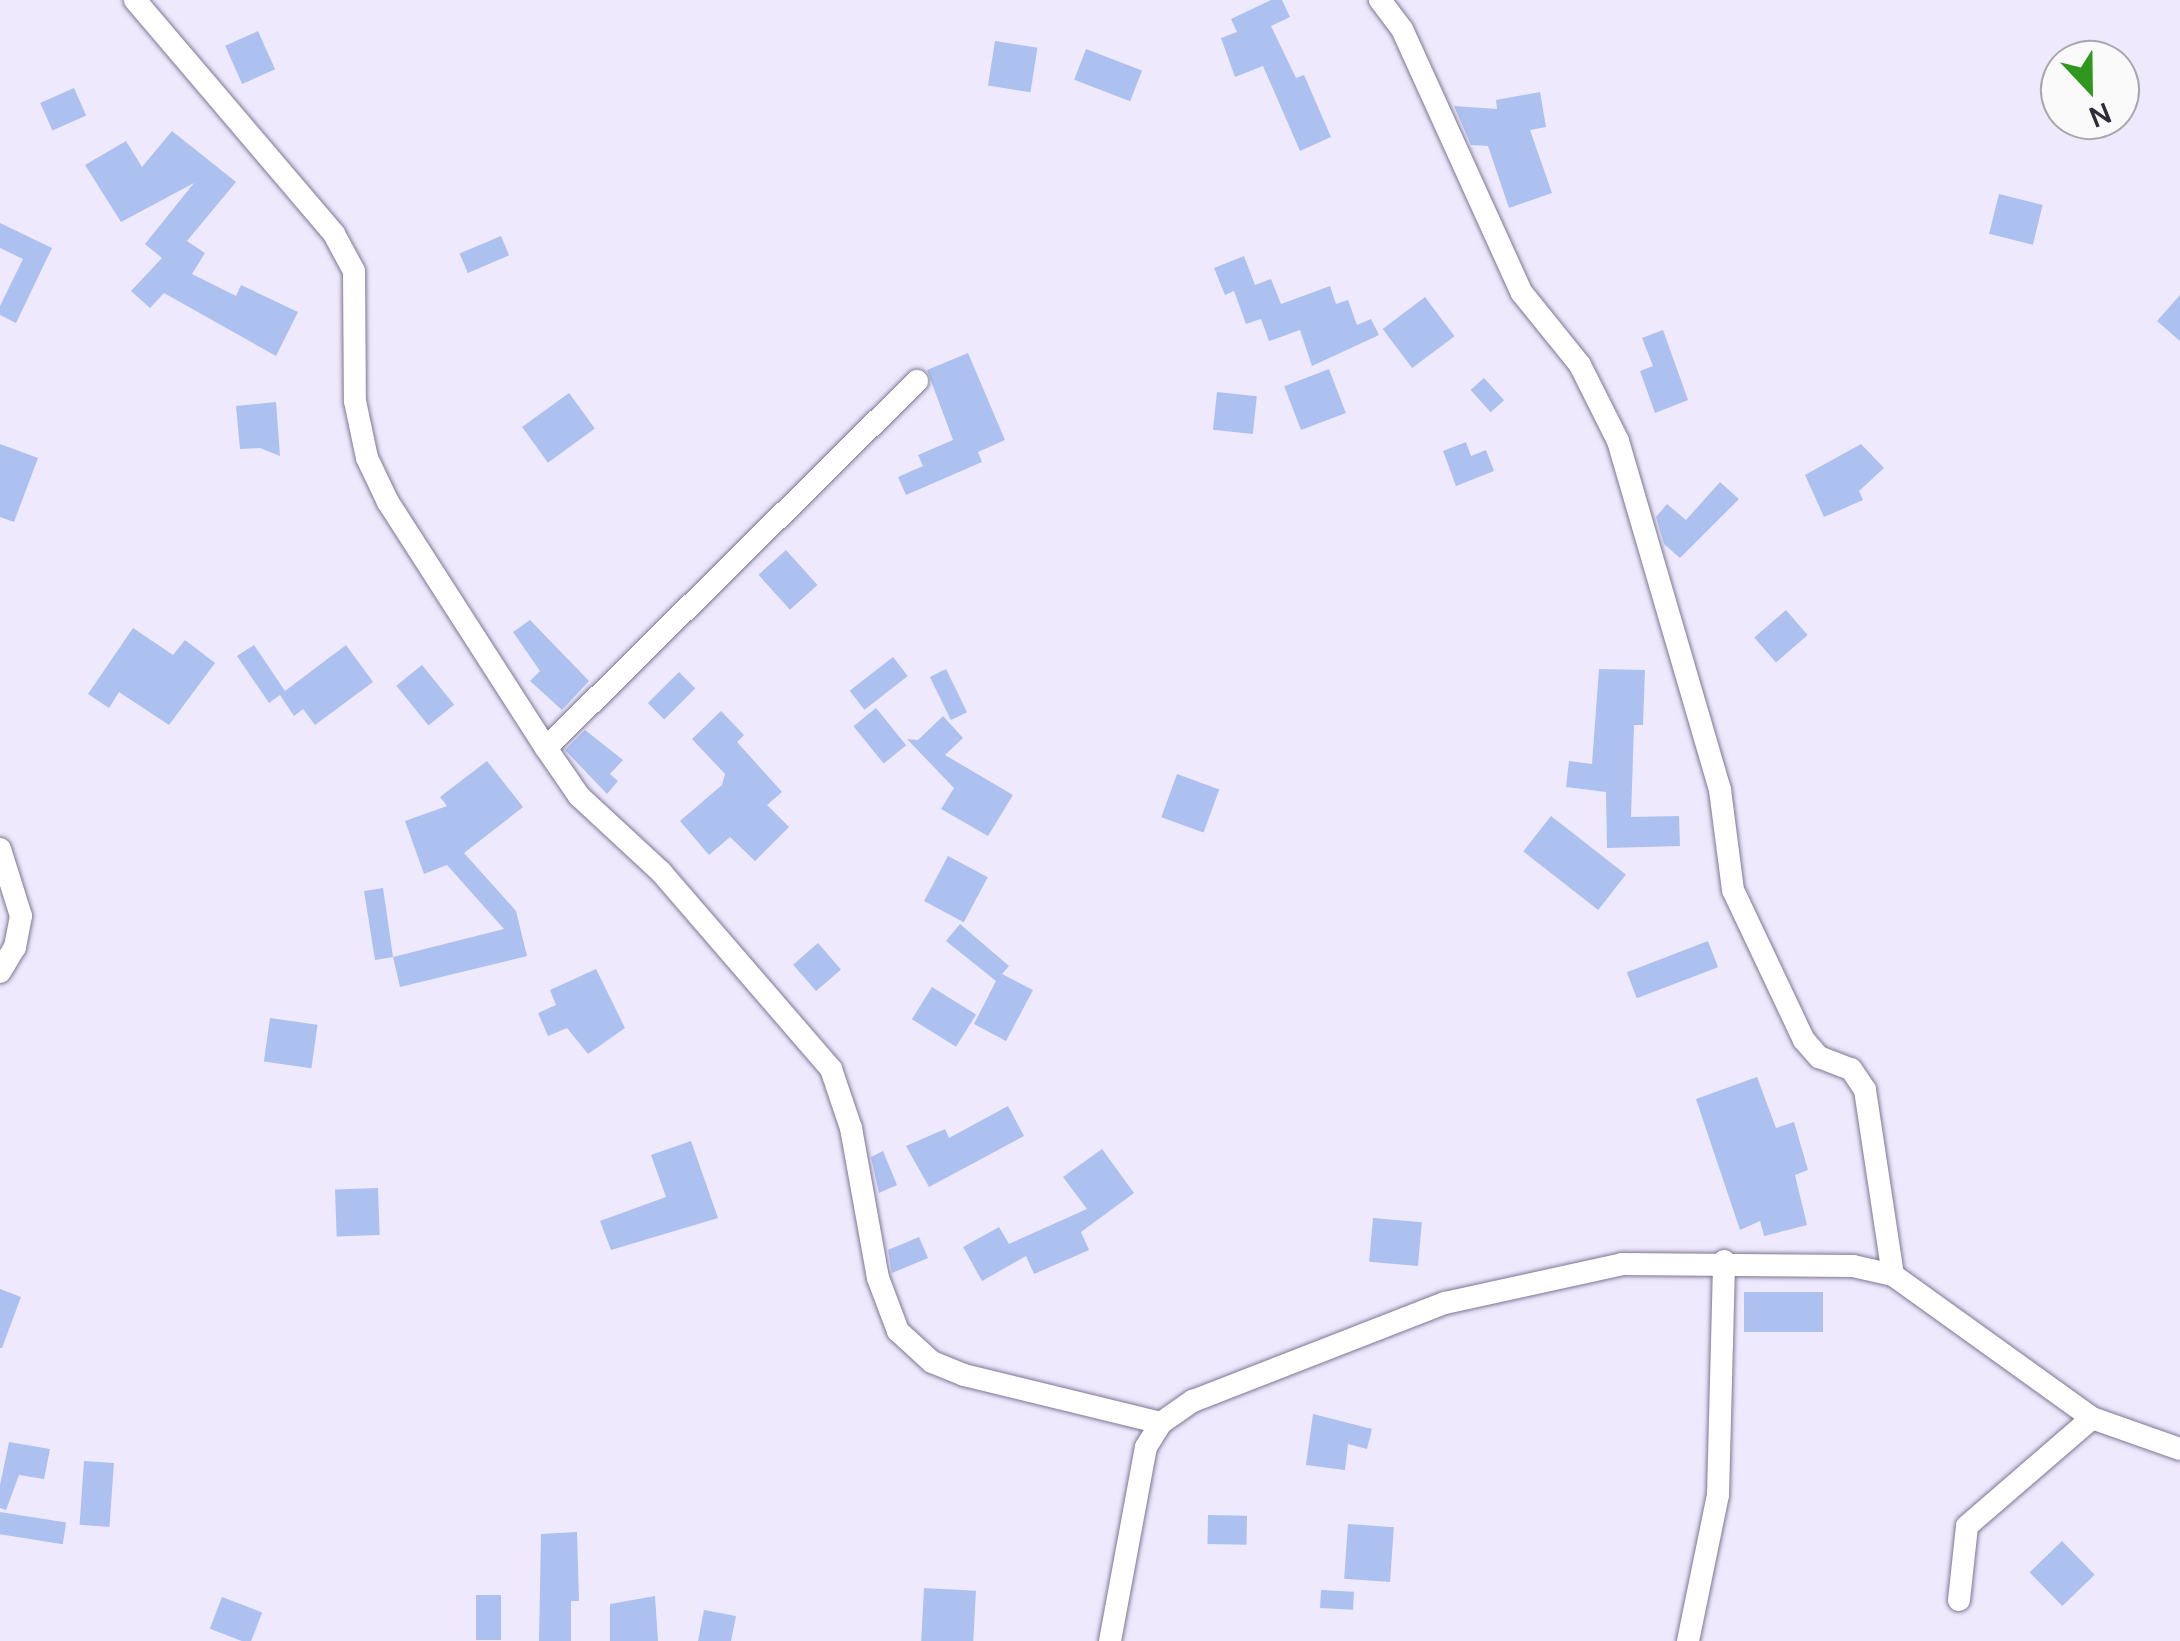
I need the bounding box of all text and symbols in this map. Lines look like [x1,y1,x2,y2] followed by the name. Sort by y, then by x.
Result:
[2040,40,2140,140] north arrow
[2084,95,2117,137] text: N

